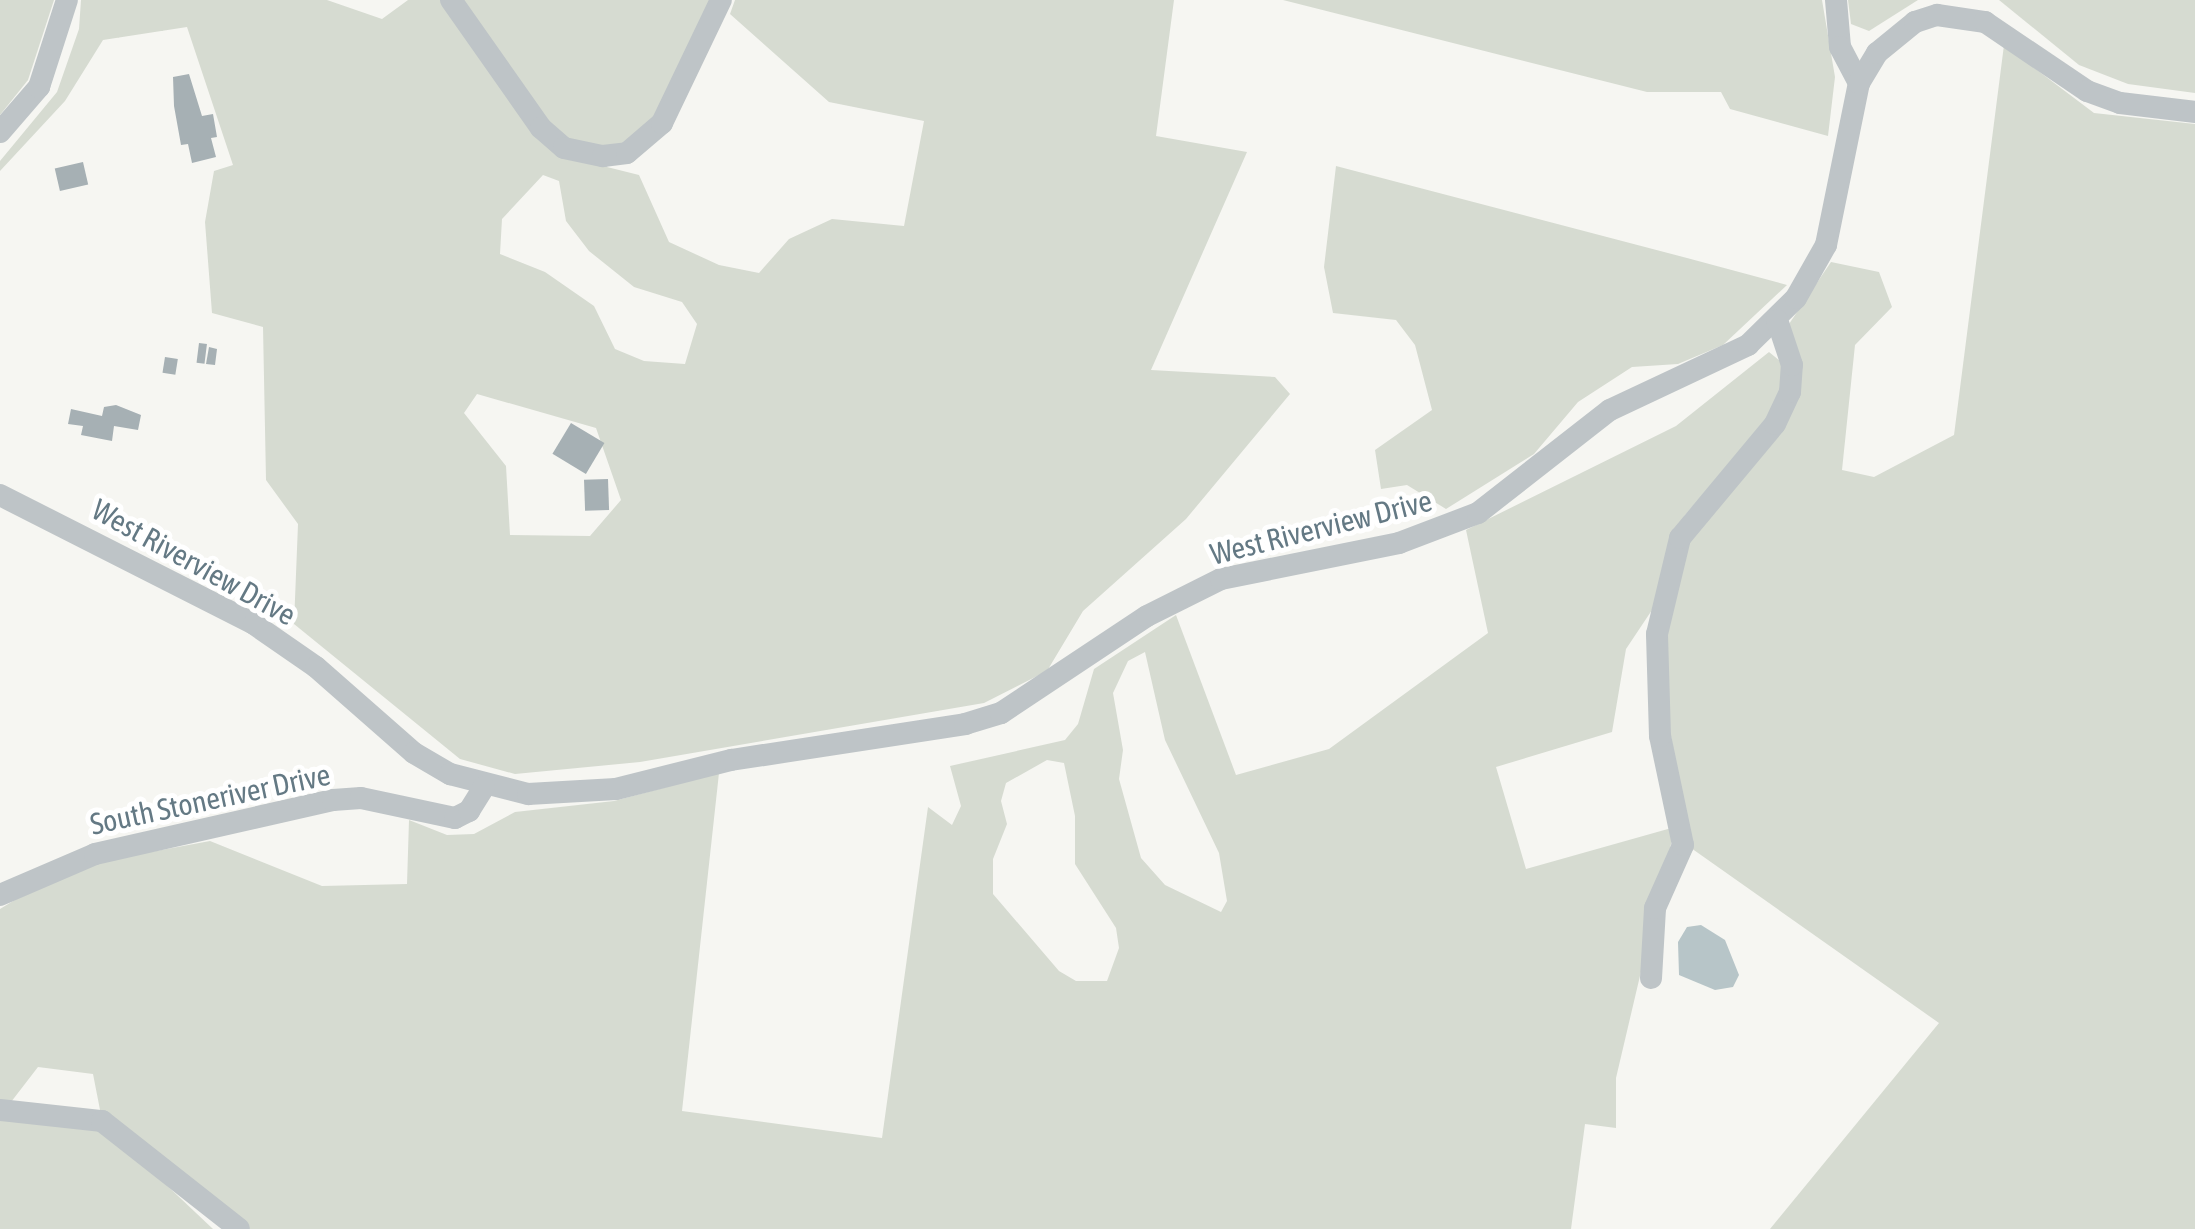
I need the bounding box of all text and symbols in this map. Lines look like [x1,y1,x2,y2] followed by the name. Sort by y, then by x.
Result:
[1206,482,1436,572] street label: West Riverview Drive
[86,491,302,633] street label: West Riverview Drive
[87,756,333,842] street label: South Stoneriver Drive

